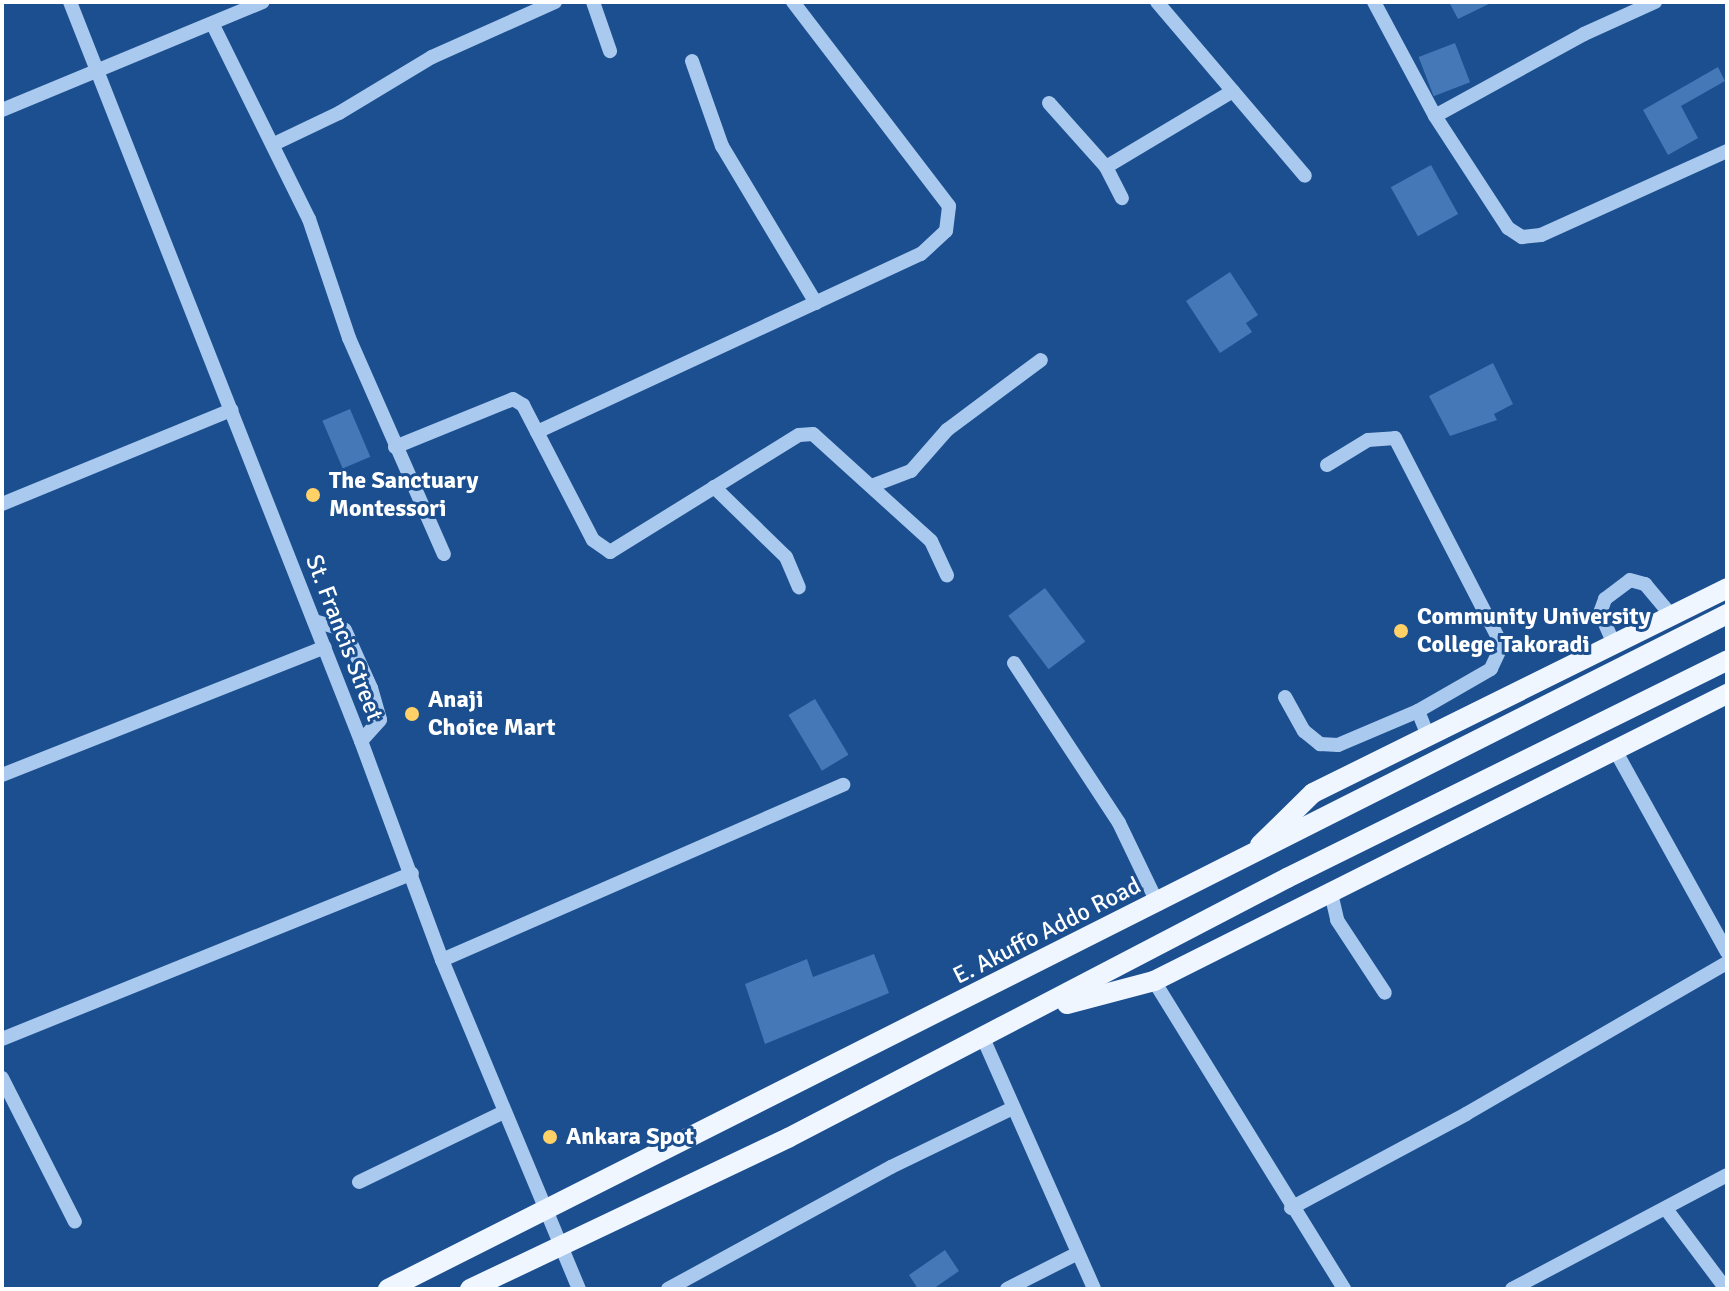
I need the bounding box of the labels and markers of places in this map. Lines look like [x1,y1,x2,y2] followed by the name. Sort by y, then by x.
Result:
[329,467,478,523] place label: The Sanctuary Montessori
[304,486,322,504] marker: The Sanctuary Montessori
[1417,603,1651,659] place label: Community University College Takoradi
[1392,622,1410,640] marker: Community University College Takoradi
[428,686,555,742] place label: Anaji Choice Mart
[403,705,421,723] marker: Anaji Choice Mart
[566,1123,694,1151] place label: Ankara Spot
[541,1128,559,1146] marker: Ankara Spot

